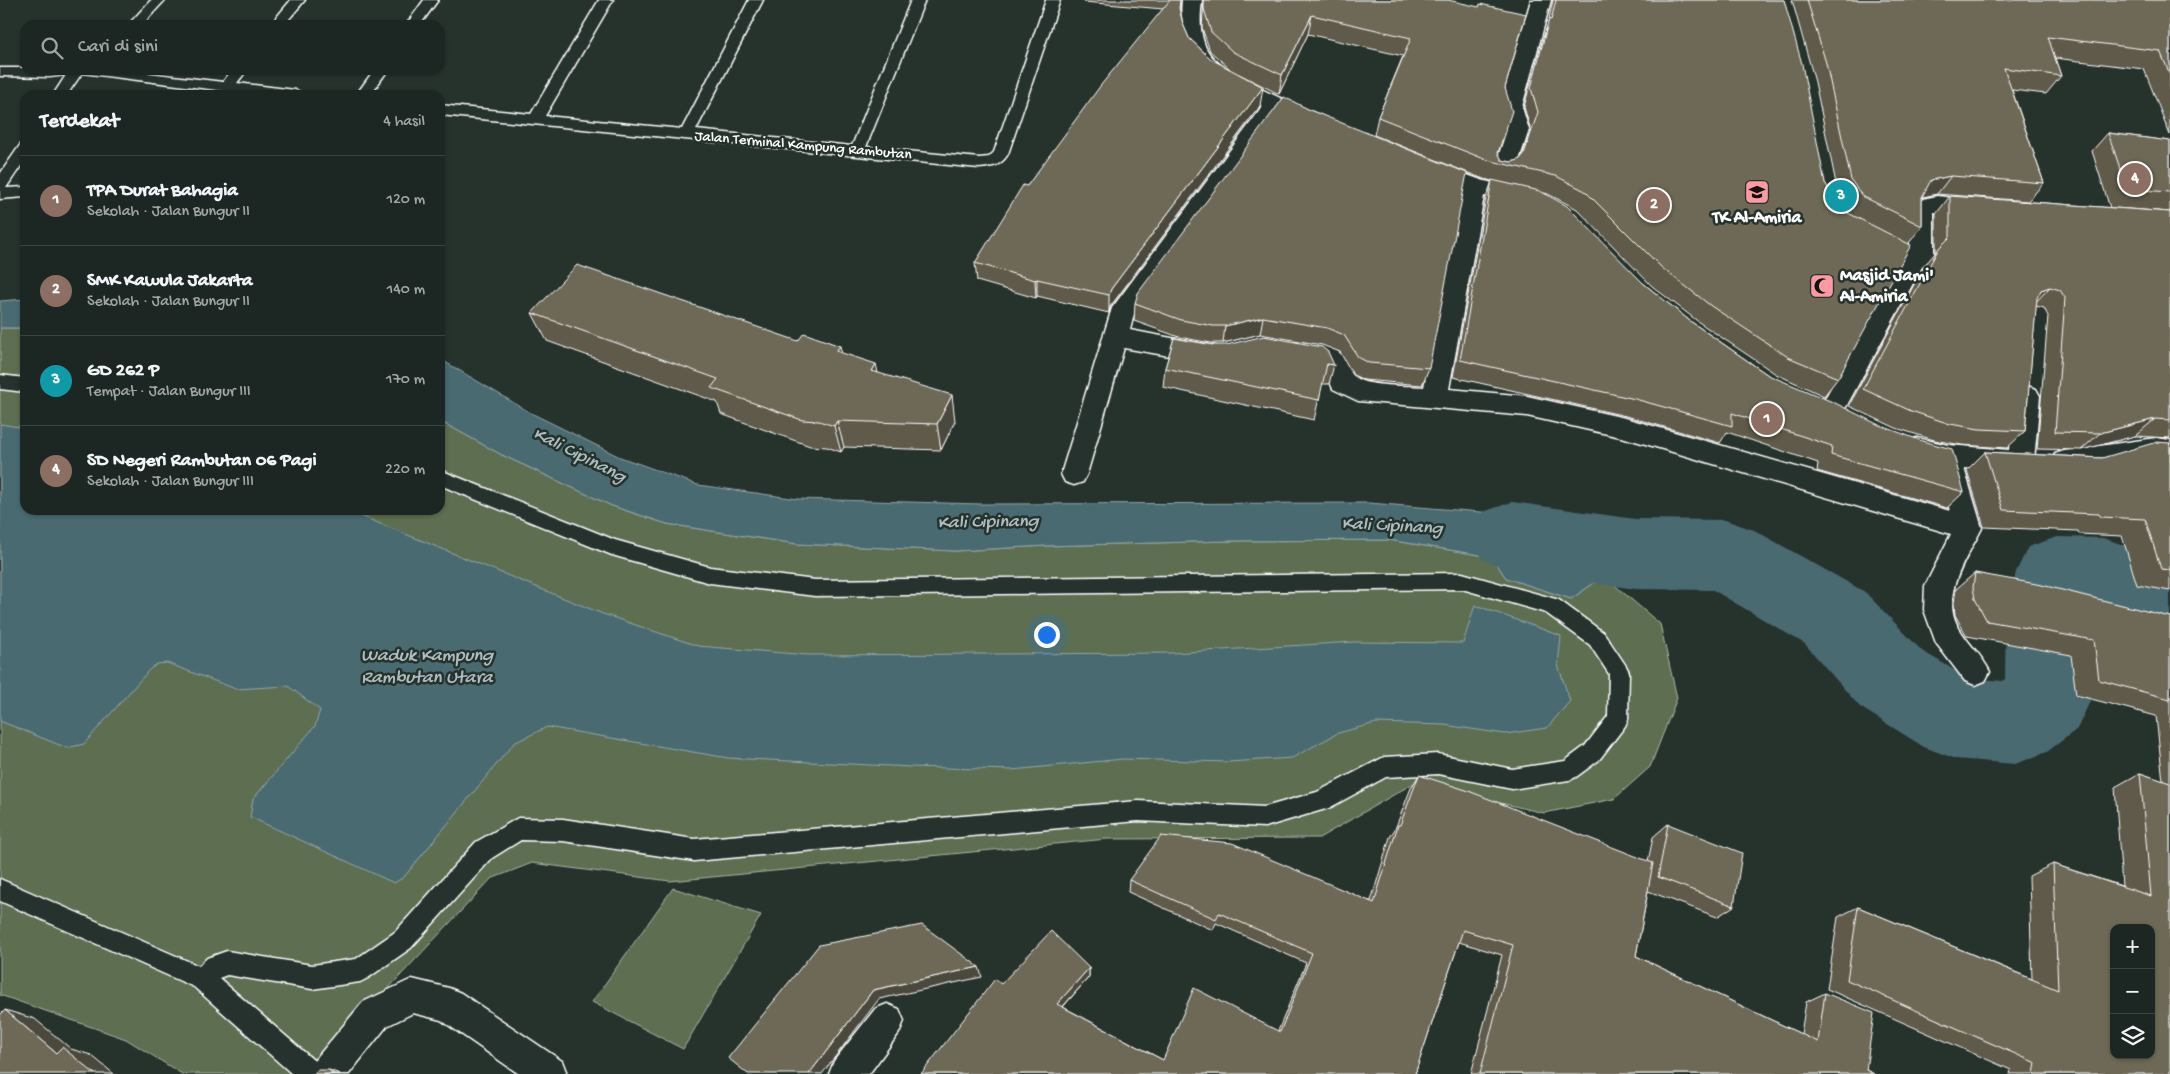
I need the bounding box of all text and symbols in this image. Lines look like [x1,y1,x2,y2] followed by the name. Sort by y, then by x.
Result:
[20,20,445,75] search box
[38,34,66,62] icon: search
[78,36,158,59] text: Cari di sini
[40,110,119,135] text: Terdekat
[383,113,425,132] text: 4 hasil
[694,128,912,164] street label: Jalan Terminal Kampung Rambutan
[2119,160,2151,198] pin: 4
[1825,177,1857,215] pin: 3
[1744,179,1770,205] school or university icon: TK Al-Amiria
[87,180,238,203] text: TPA Durat Bahagia
[1638,186,1670,224] pin: 2
[53,191,59,210] text: 1
[386,191,425,210] text: 120 m
[87,203,250,222] text: Sekolah · Jalan Bungur II
[1711,208,1802,229] place label: TK Al-Amiria
[1839,266,1934,308] place label: Masjid Jami' Al-Amiria
[87,270,253,293] text: SMK Kawula Jakarta
[1809,273,1835,299] mosque icon: Masjid Jami' Al-Amiria
[52,281,60,300] text: 2
[387,281,425,300] text: 140 m
[87,293,250,312] text: Sekolah · Jalan Bungur II
[87,360,159,383] text: GD 262 P
[52,371,60,390] text: 3
[386,371,425,390] text: 170 m
[87,383,251,402] text: Tempat · Jalan Bungur III
[1751,400,1783,438] pin: 1
[529,423,630,490] water label: Kali Cipinang
[87,450,317,473] text: SD Negeri Rambutan 06 Pagi
[52,461,60,480] text: 4
[385,461,425,480] text: 220 m
[87,473,254,492] text: Sekolah · Jalan Bungur III
[937,511,1040,535] water label: Kali Cipinang
[1341,513,1444,541] water label: Kali Cipinang
[1034,622,1060,648] your location
[361,645,494,690] water label: Waduk Kampung Rambutan Utara
[2110,924,2155,1059] map controls
[2110,924,2155,969] button: +
[2110,969,2155,1014] button: −
[2110,1014,2155,1059] button: layers

